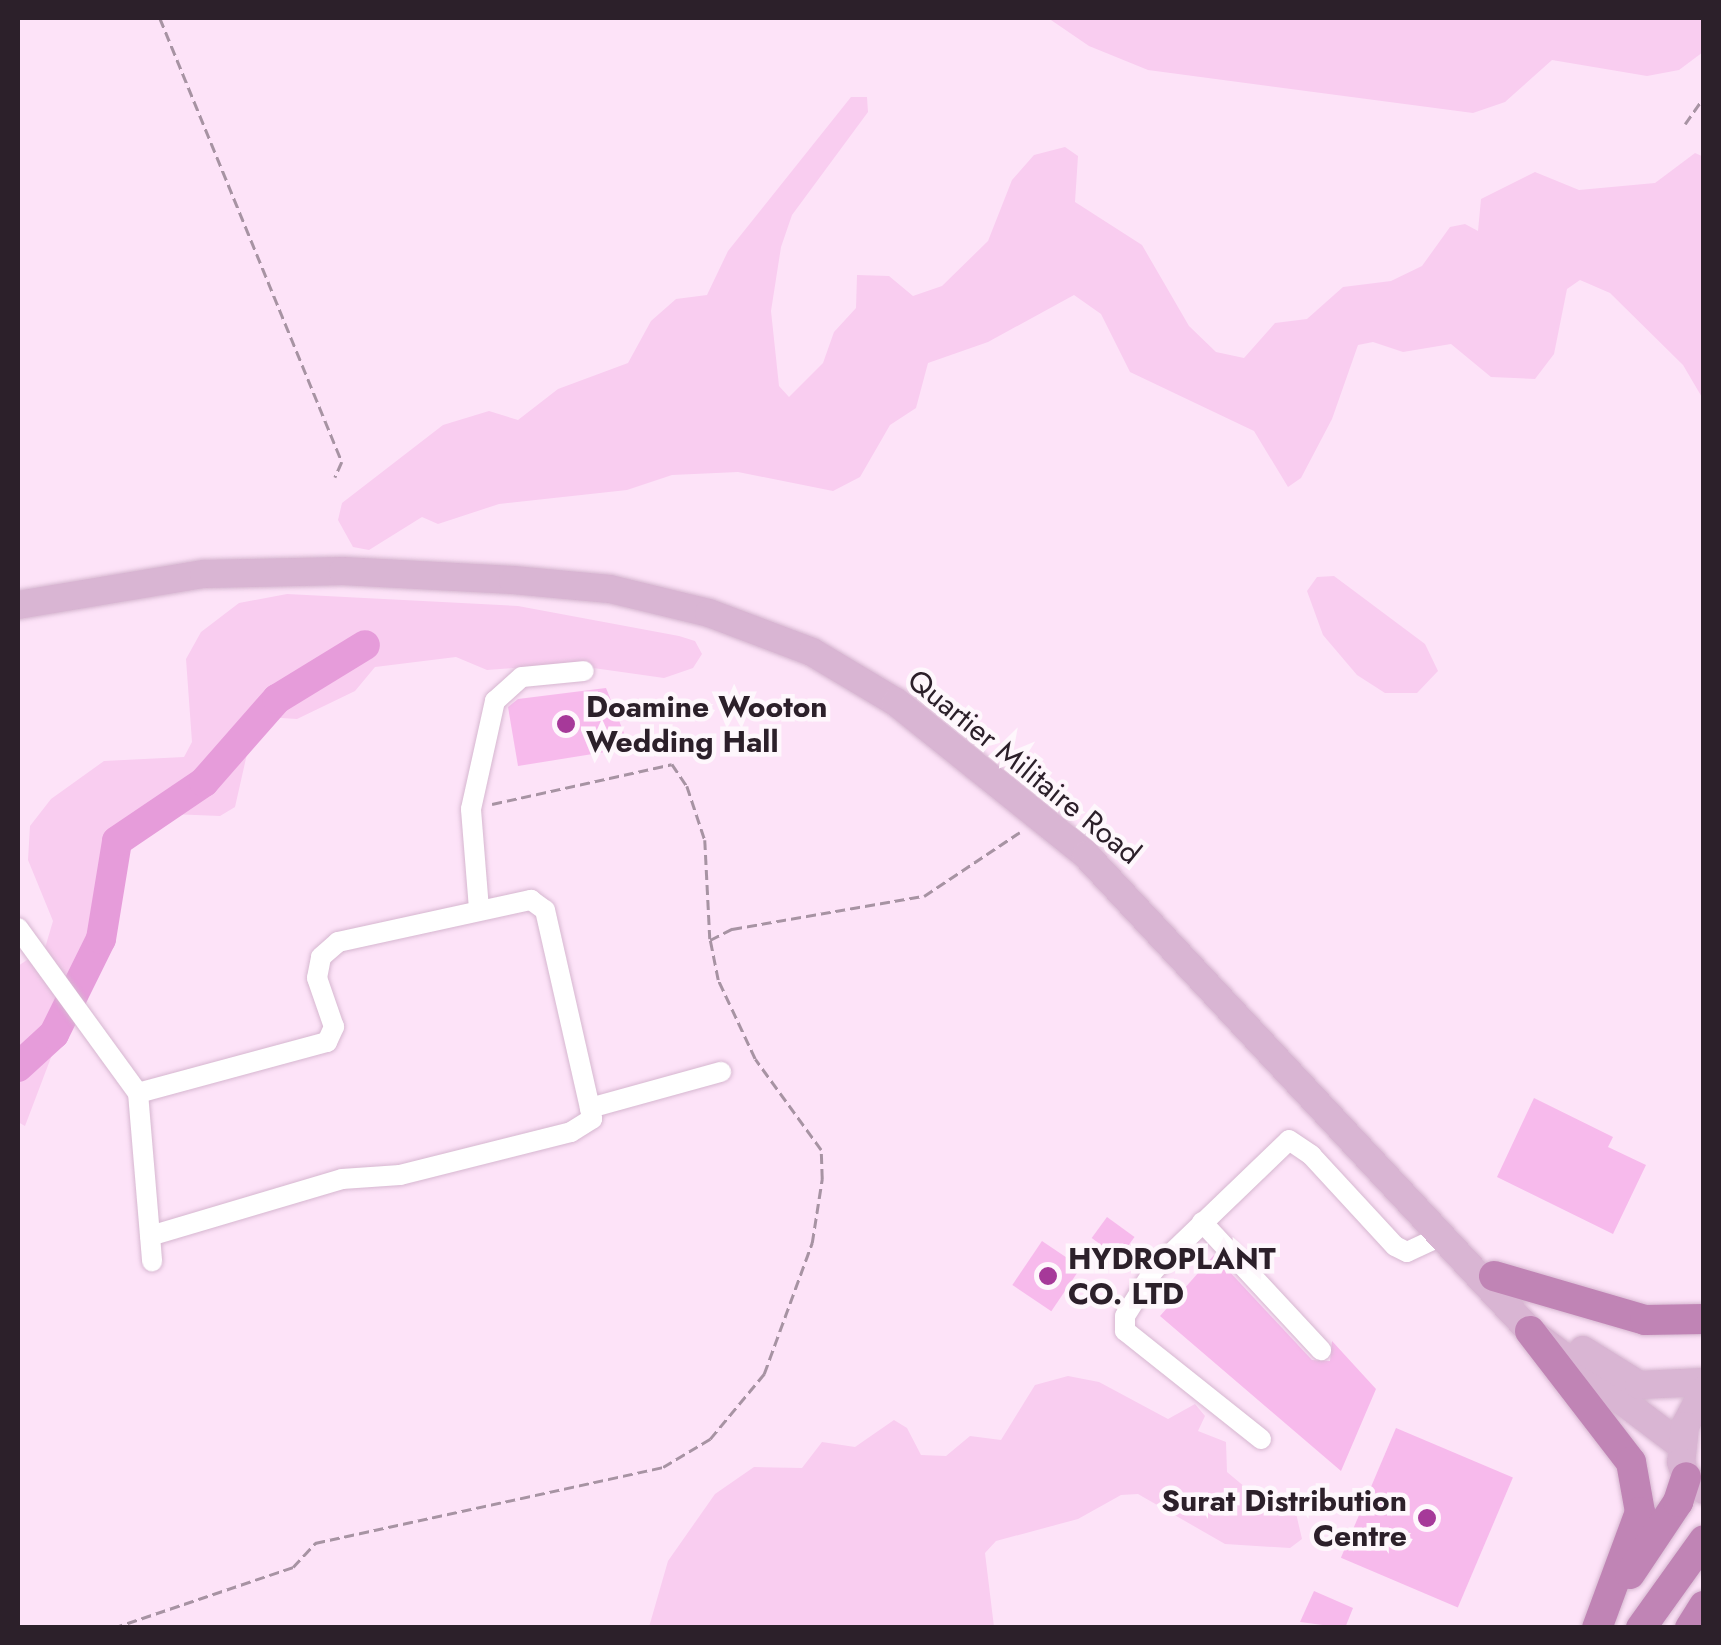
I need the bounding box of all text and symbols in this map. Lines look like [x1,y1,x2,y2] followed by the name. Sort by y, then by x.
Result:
[900,662,1148,872] street label: Quartier Militaire Road
[586,689,828,760] place label: Doamine Wooton Wedding Hall
[555,713,577,735] marker: Doamine Wooton Wedding Hall
[1068,1241,1276,1312] place label: HYDROPLANT CO. LTD
[1037,1265,1059,1287] marker: HYDROPLANT CO. LTD
[1161,1483,1407,1554] place label: Surat Distribution Centre
[1416,1507,1438,1529] marker: Surat Distribution Centre

